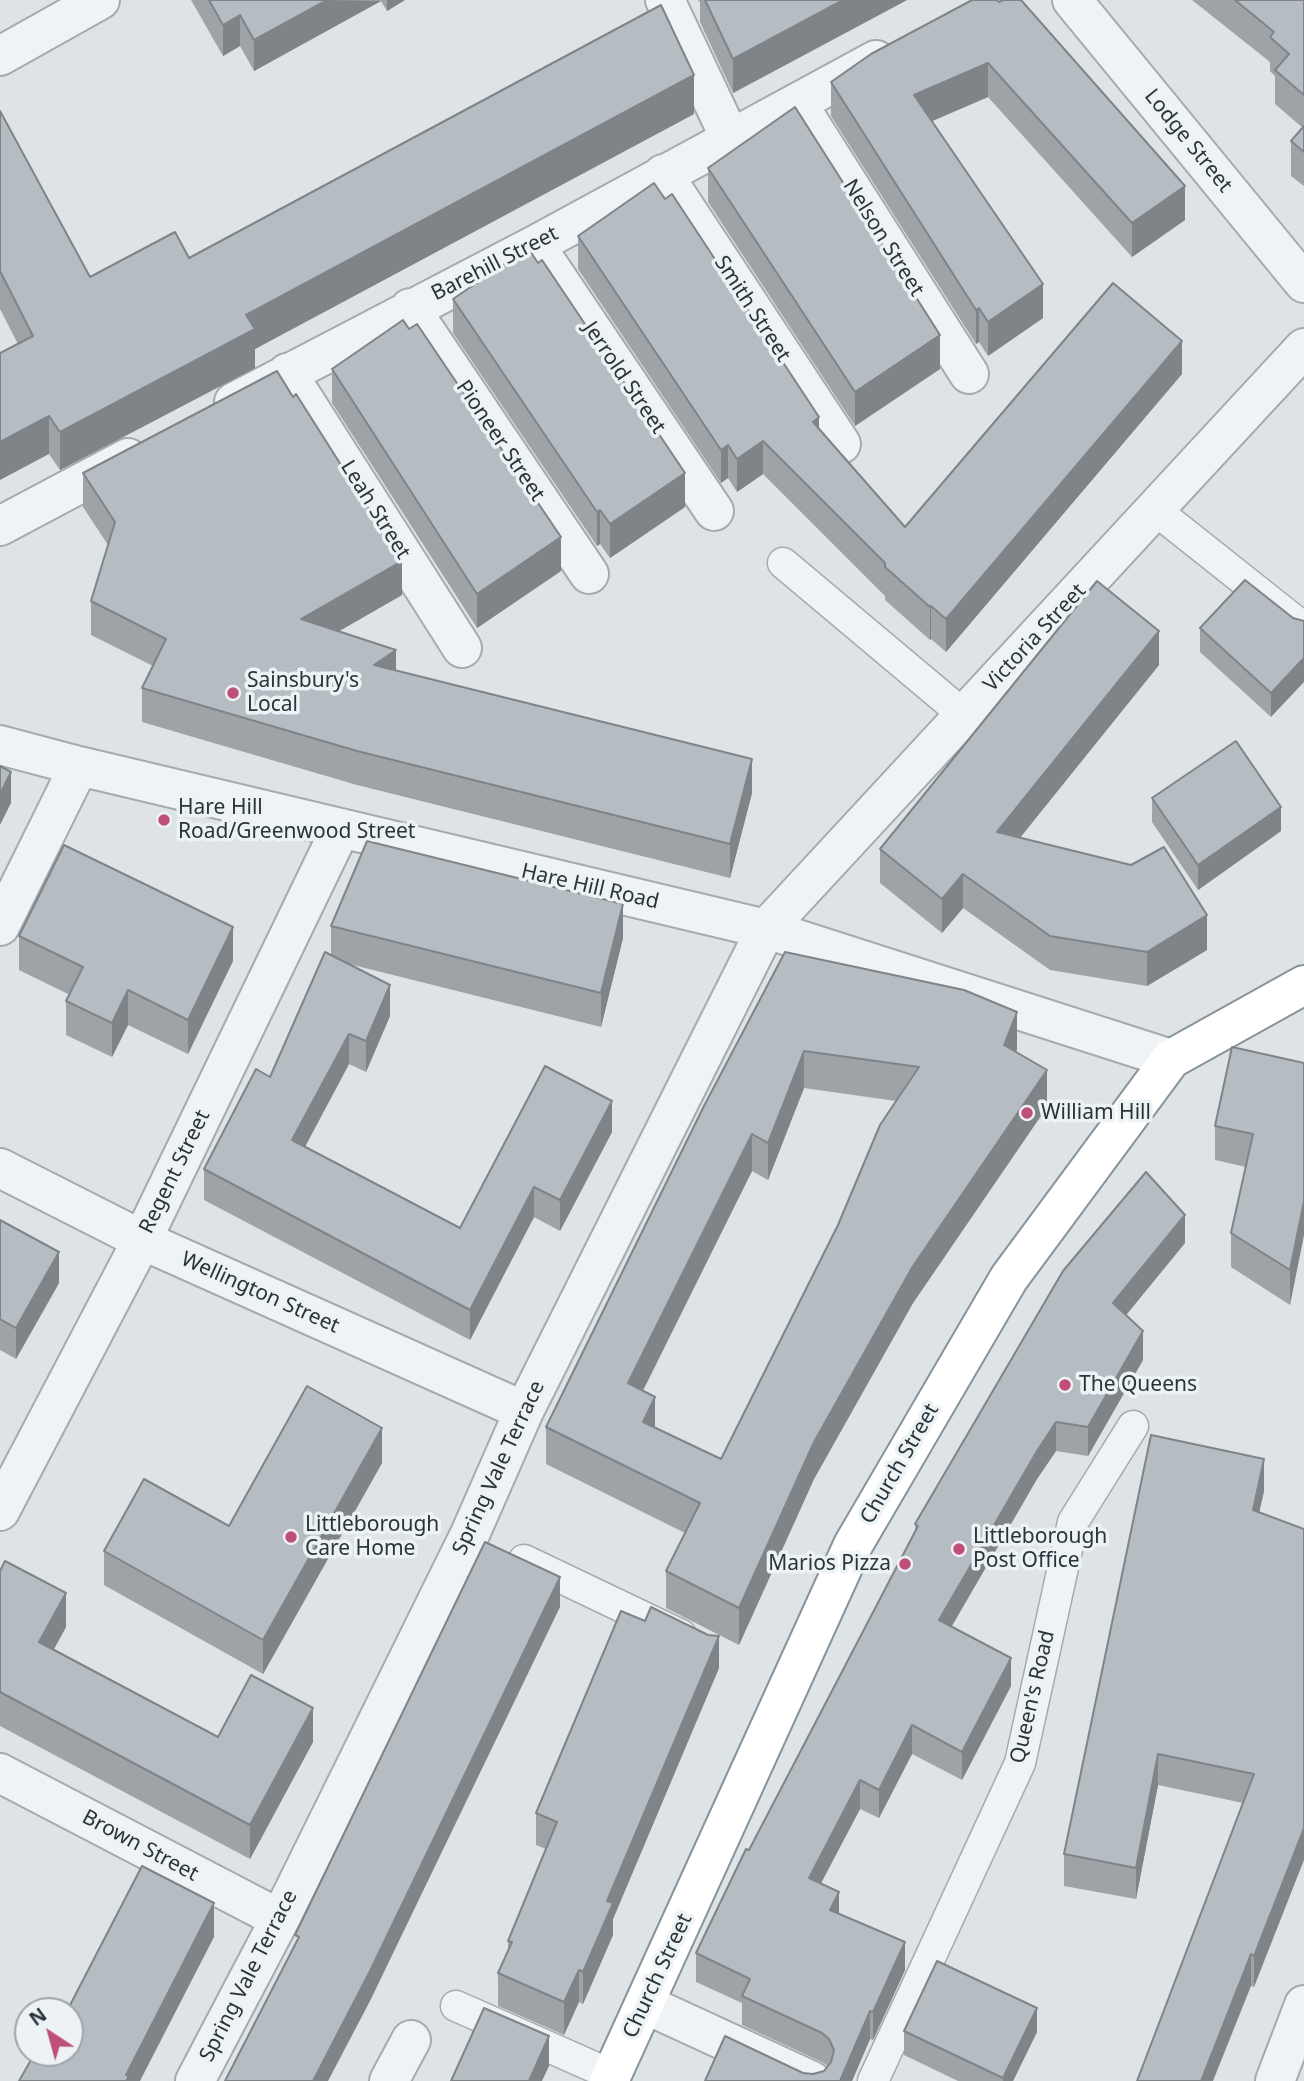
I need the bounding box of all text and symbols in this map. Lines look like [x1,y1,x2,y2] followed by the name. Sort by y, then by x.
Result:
[1139,84,1237,198] street label: Lodge Street
[837,175,929,301] street label: Nelson Street
[427,221,563,307] street label: Barehill Street
[708,251,796,367] street label: Smith Street
[577,317,671,439] street label: Jerrold Street
[450,376,550,506] street label: Pioneer Street
[335,456,415,564] street label: Leah Street
[979,579,1091,697] street label: Victoria Street
[247,668,359,718] place label: Sainsbury's Local
[225,685,241,701] marker: Sainsbury's Local
[178,795,415,845] place label: Hare Hill Road/Greenwood Street
[156,812,172,828] marker: Hare Hill Road/Greenwood Street
[519,859,661,915] street label: Hare Hill Road
[1041,1100,1151,1126] place label: William Hill
[1019,1105,1035,1121] marker: William Hill
[134,1106,216,1238] street label: Regent Street
[177,1247,343,1339] street label: Wellington Street
[1079,1372,1197,1398] place label: The Queens
[448,1377,550,1559] street label: Spring Vale Terrace
[1057,1377,1073,1393] marker: The Queens
[855,1399,945,1529] street label: Church Street
[305,1512,439,1562] place label: Littleborough Care Home
[973,1524,1107,1574] place label: Littleborough Post Office
[283,1529,299,1545] marker: Littleborough Care Home
[951,1541,967,1557] marker: Littleborough Post Office
[768,1551,891,1577] place label: Marios Pizza
[897,1556,913,1572] marker: Marios Pizza
[1005,1628,1061,1766] street label: Queen's Road
[78,1805,202,1887] street label: Brown Street
[195,1886,303,2066] street label: Spring Vale Terrace
[618,1910,698,2042] street label: Church Street
[14,1997,84,2067] north arrow
[24,2002,52,2032] text: N

